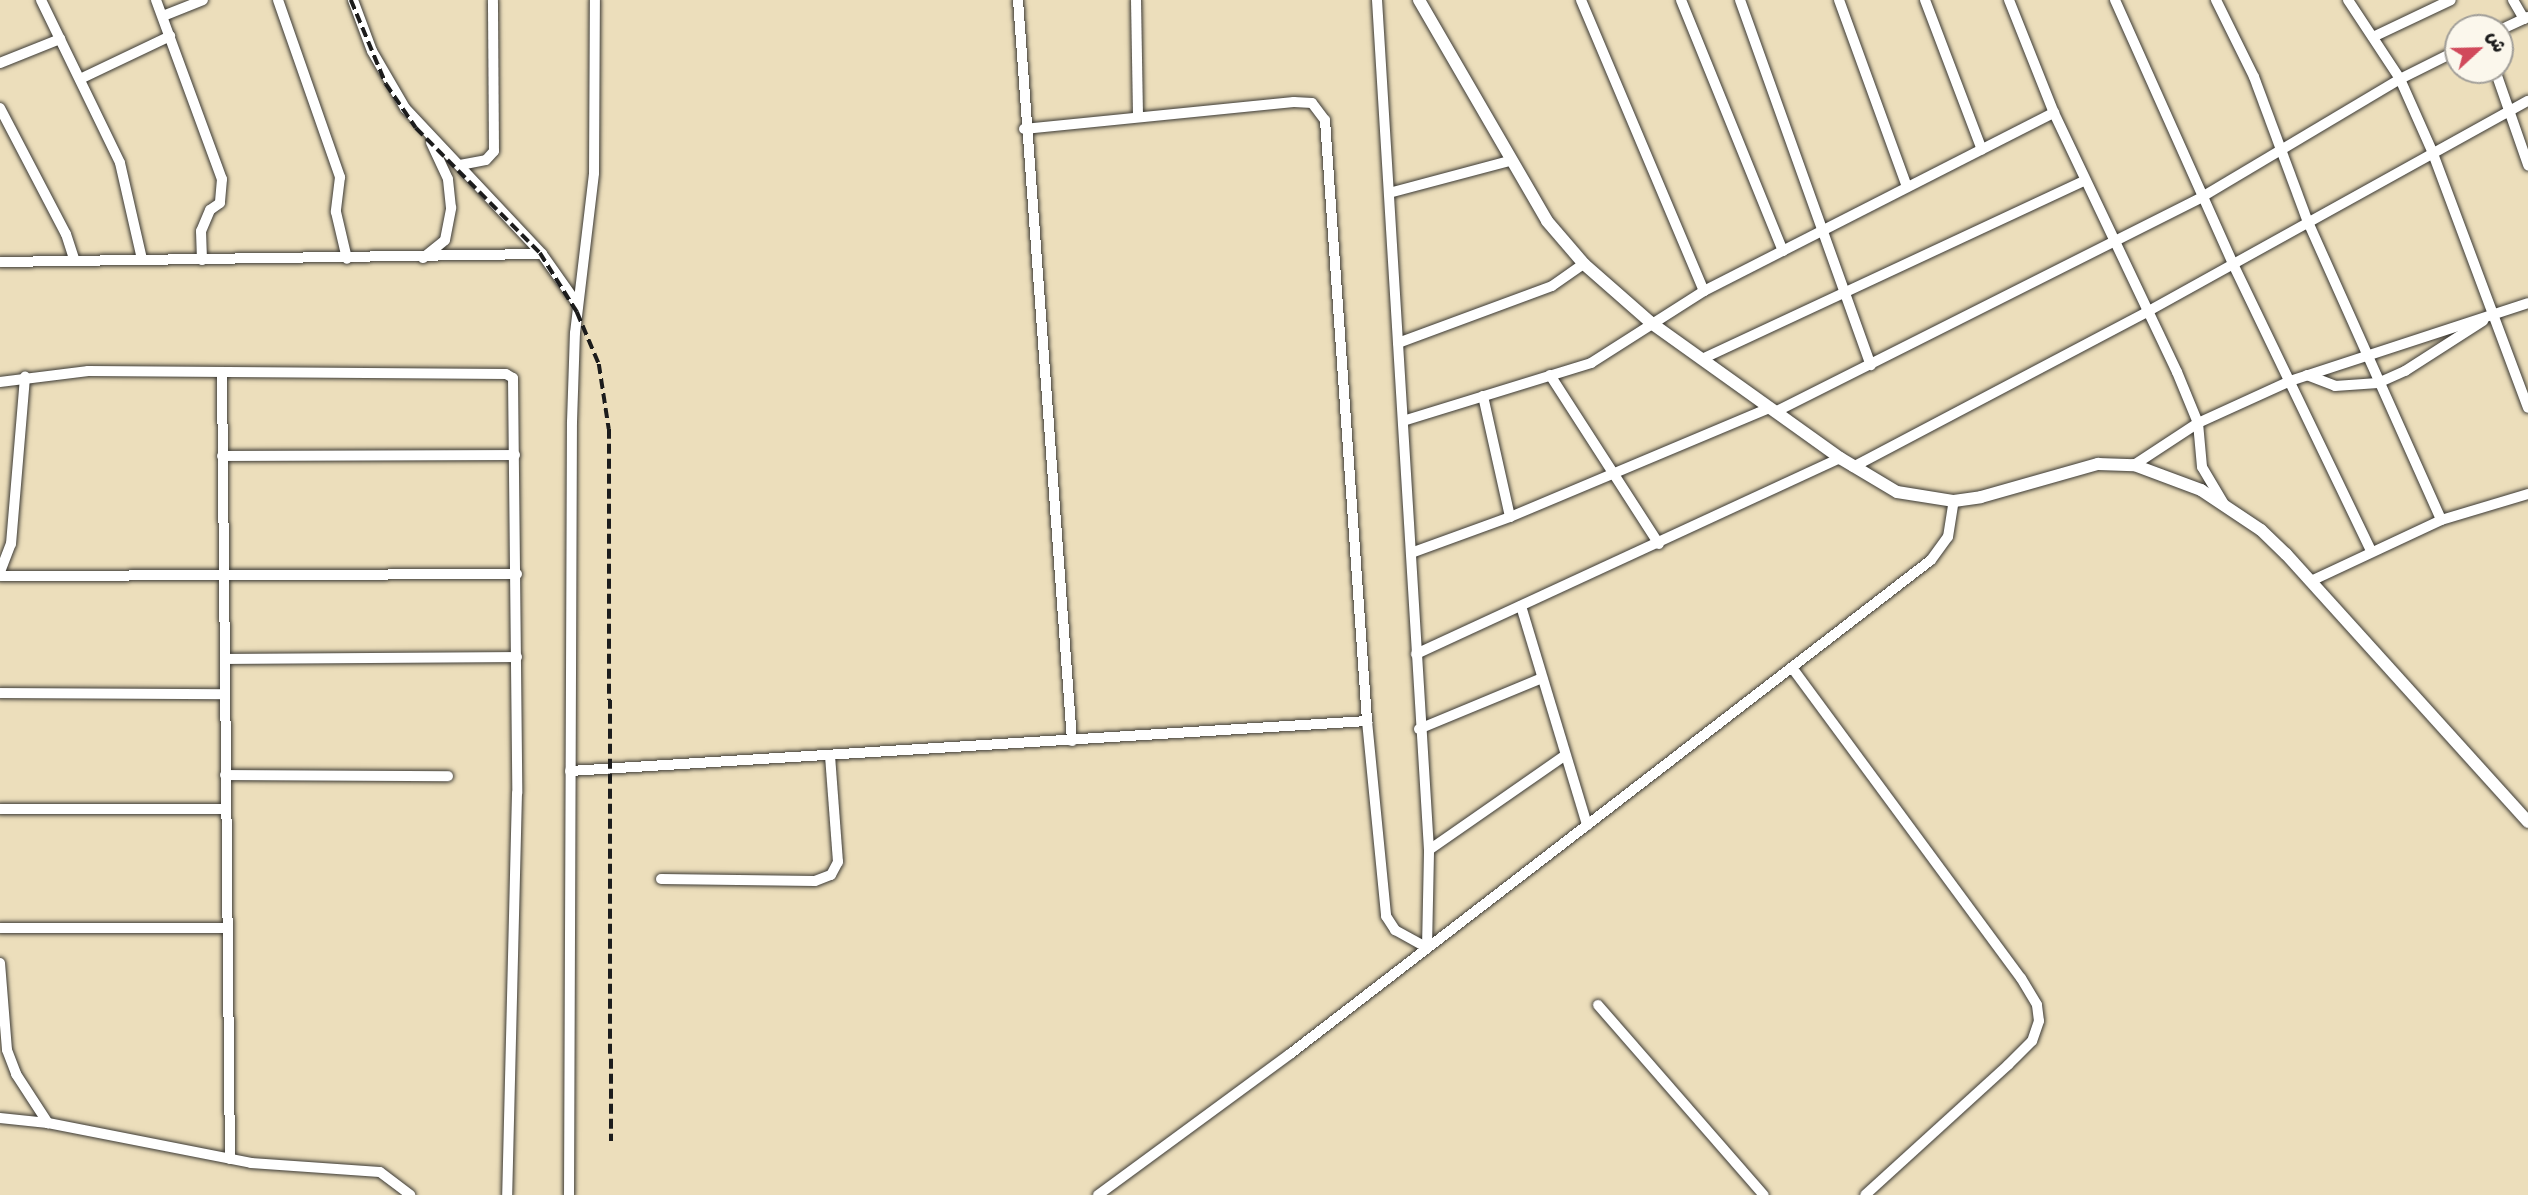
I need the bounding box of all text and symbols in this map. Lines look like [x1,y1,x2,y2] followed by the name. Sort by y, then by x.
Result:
[2444,14,2514,84] north arrow
[2483,28,2511,56] text: ش

